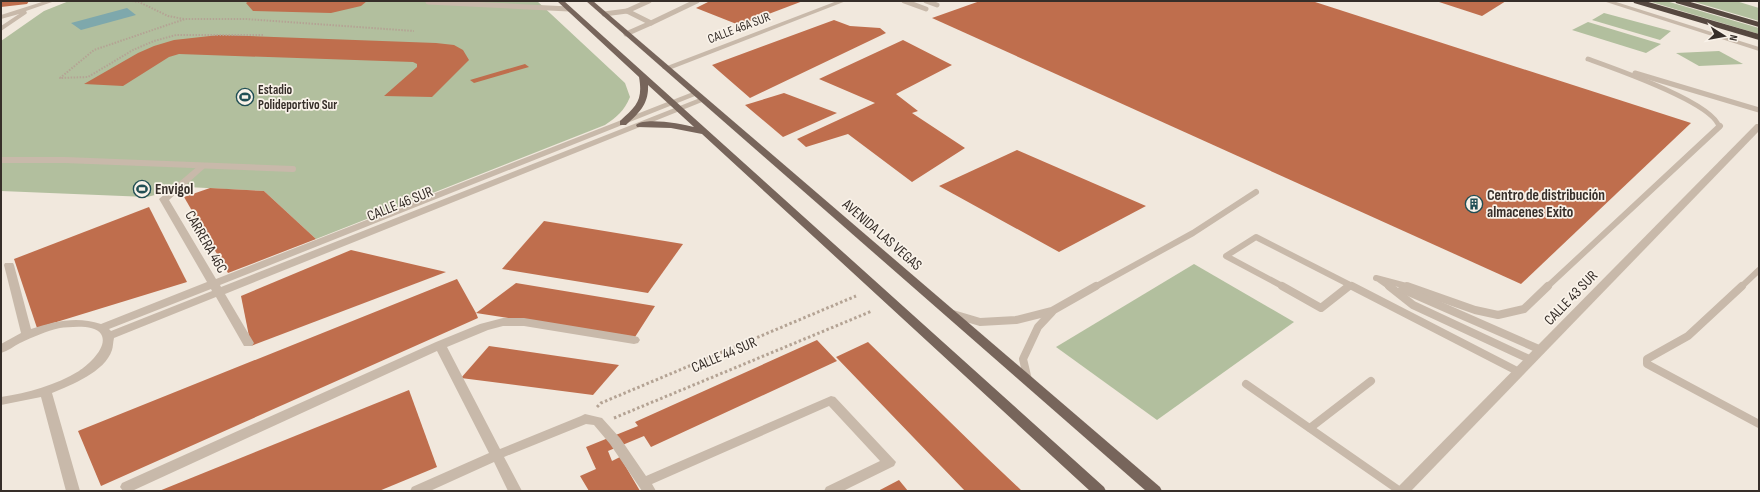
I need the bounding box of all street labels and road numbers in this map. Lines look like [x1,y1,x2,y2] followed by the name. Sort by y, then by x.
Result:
[705,9,773,47] street label: CALLE 46A SUR
[364,182,436,226] street label: CALLE 46 SUR
[837,194,926,275] street label: AVENIDA LAS VEGAS
[180,207,232,277] street label: CARRERA 46C
[1540,266,1602,329] street label: CALLE 43 SUR
[688,333,760,377] street label: CALLE 44 SUR

